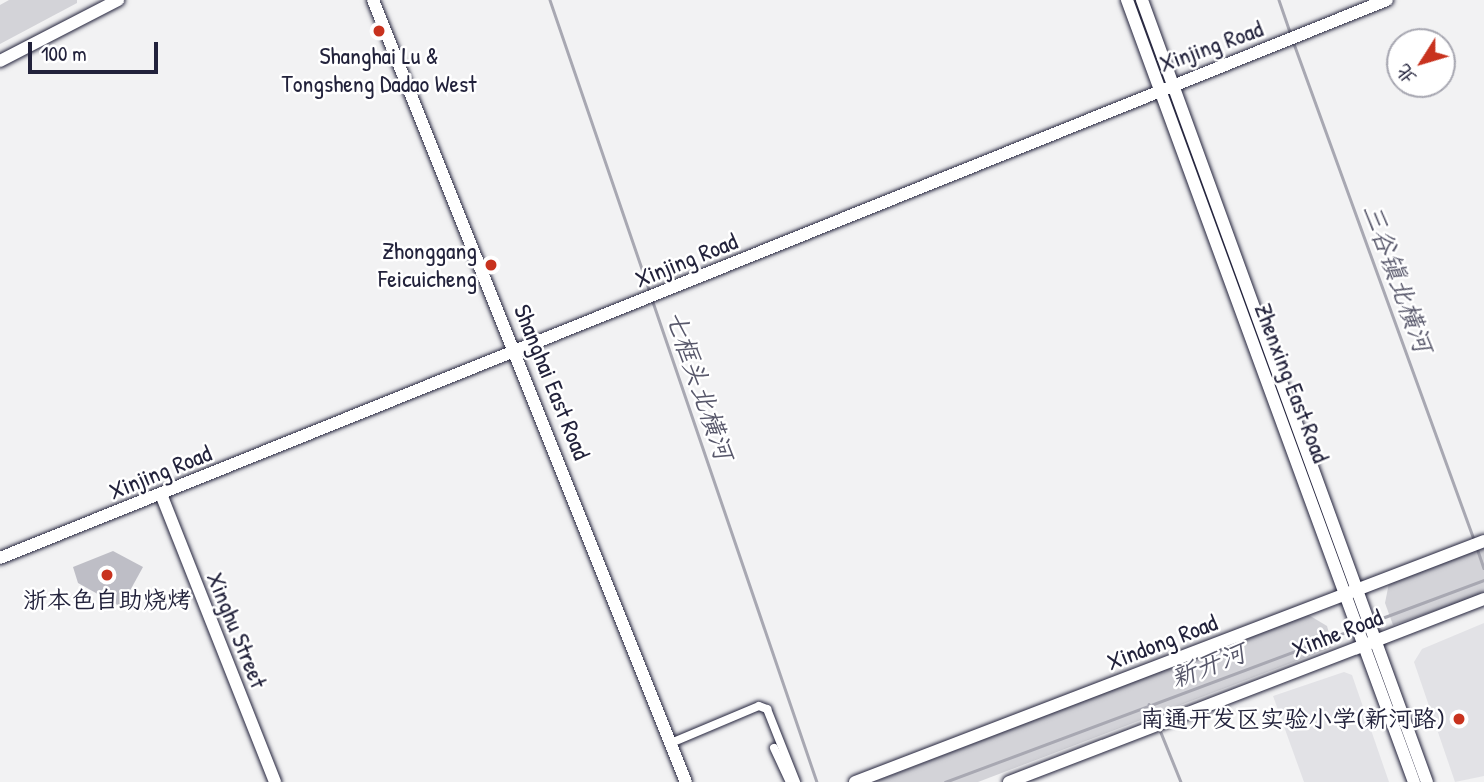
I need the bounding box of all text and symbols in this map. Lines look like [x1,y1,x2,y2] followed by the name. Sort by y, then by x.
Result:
[1155,14,1267,78] street label: Xinjing Road
[371,23,387,39] marker: Shanghai Lu & Tongsheng Dadao West
[32,28,161,72] scale bar
[1386,28,1456,98] north arrow
[41,39,87,68] text: 100 m
[282,42,476,98] place label: Shanghai Lu & Tongsheng Dadao West
[1390,59,1422,90] text: 北
[1357,199,1439,357] water label: 三谷镇北横河
[631,226,741,294] street label: Xinjing Road
[378,237,477,293] place label: Zhonggang Feicuicheng
[483,257,499,273] marker: Zhonggang Feicuicheng
[1248,299,1336,467] street label: Zhenxing East Road
[508,300,596,464] street label: Shanghai East Road
[660,306,740,464] water label: 七框头北横河
[105,438,215,506] street label: Xinjing Road
[99,567,115,583] marker: 浙本色自助烧烤
[201,568,273,692] street label: Xinghu Street
[23,586,191,614] place label: 浙本色自助烧烤
[1287,603,1387,663] street label: Xinhe Road
[1103,608,1221,676] street label: Xindong Road
[1166,636,1250,694] water label: 新开河
[1140,705,1445,733] place label: 南通开发区实验小学(新河路)
[1451,711,1467,727] marker: 南通开发区实验小学(新河路)

